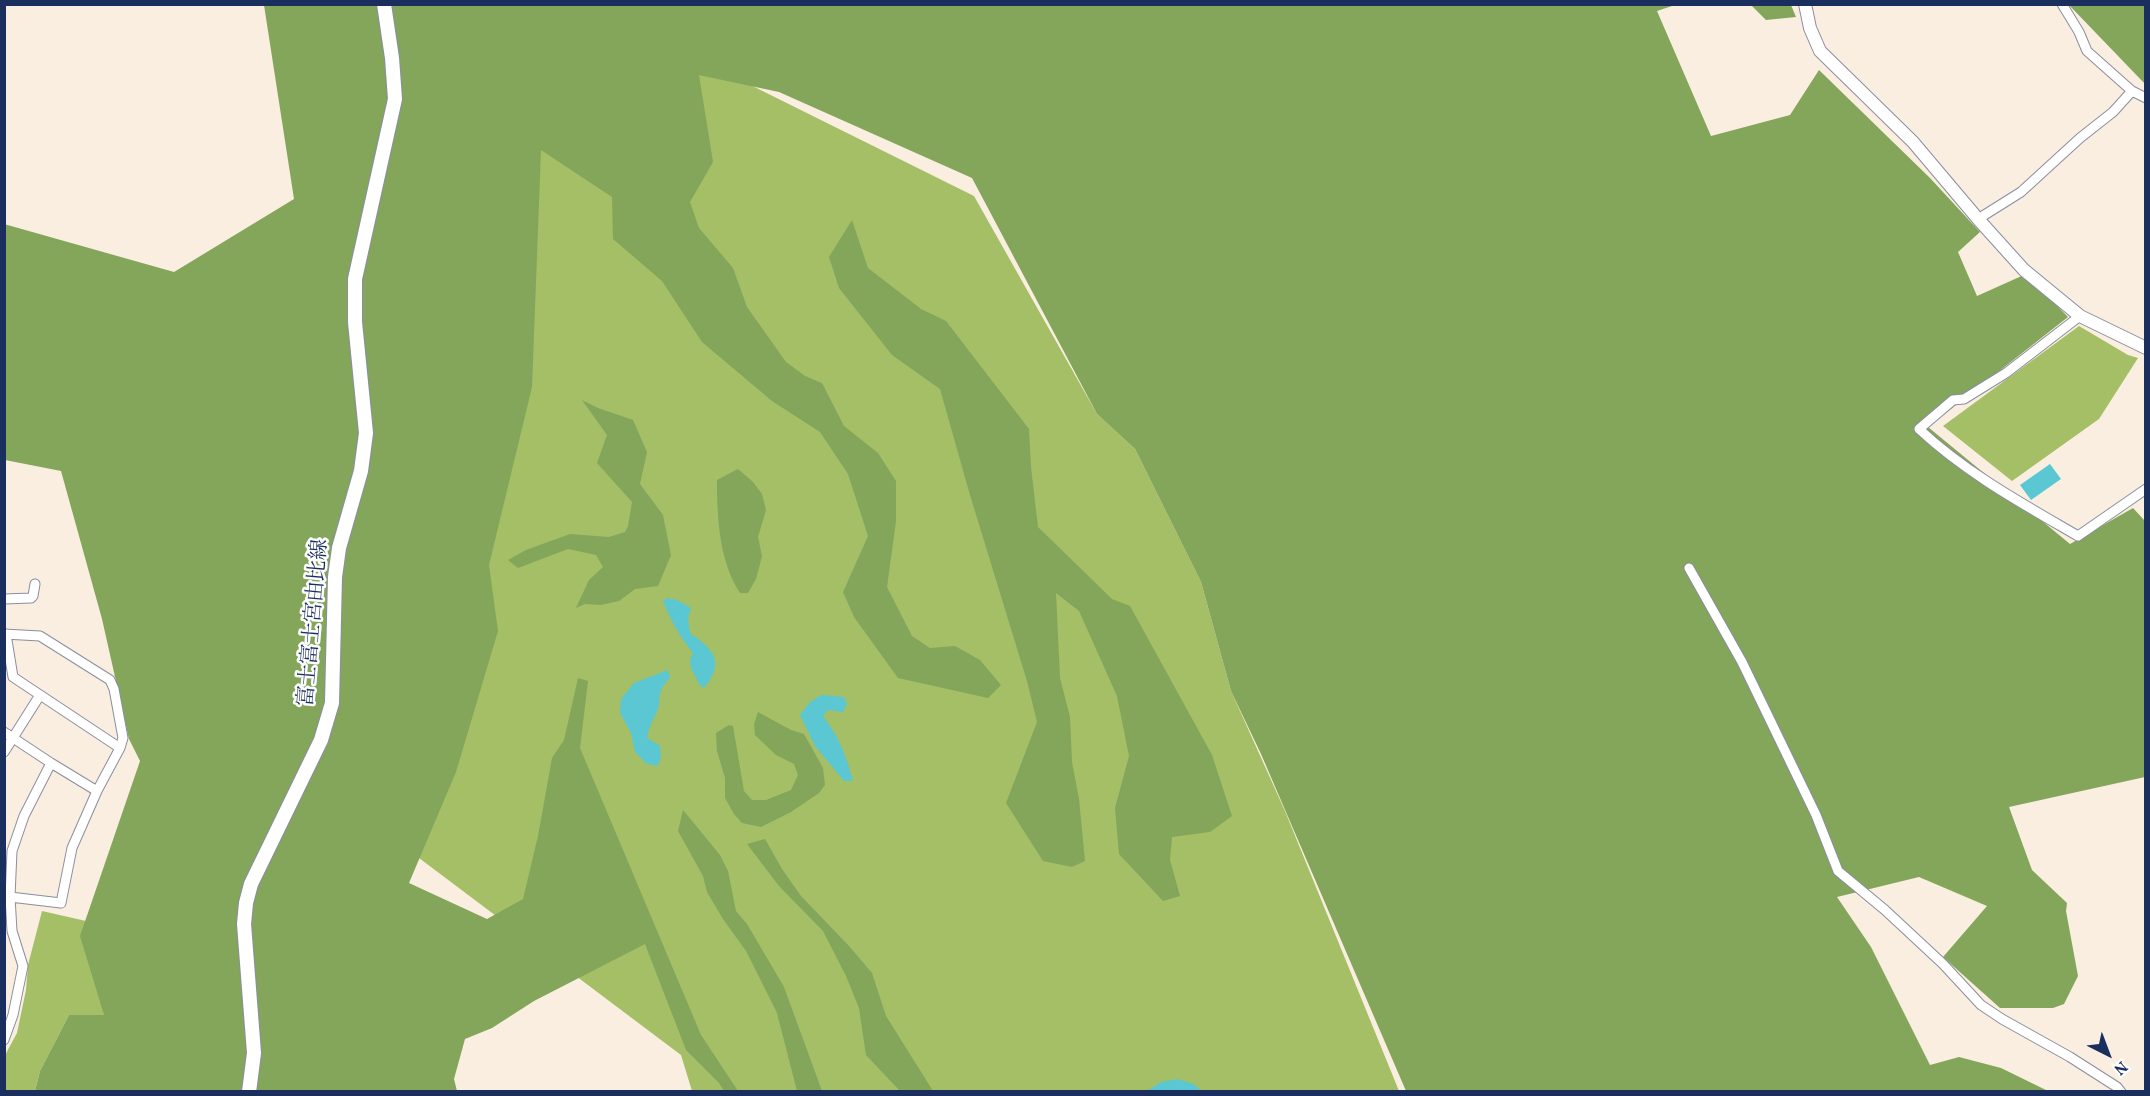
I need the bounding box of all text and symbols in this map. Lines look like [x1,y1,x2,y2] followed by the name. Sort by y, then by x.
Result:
[295,538,335,708] street label: 富士富士宮由比線
[2078,1024,2138,1084] north arrow
[2108,1055,2132,1079] text: N

